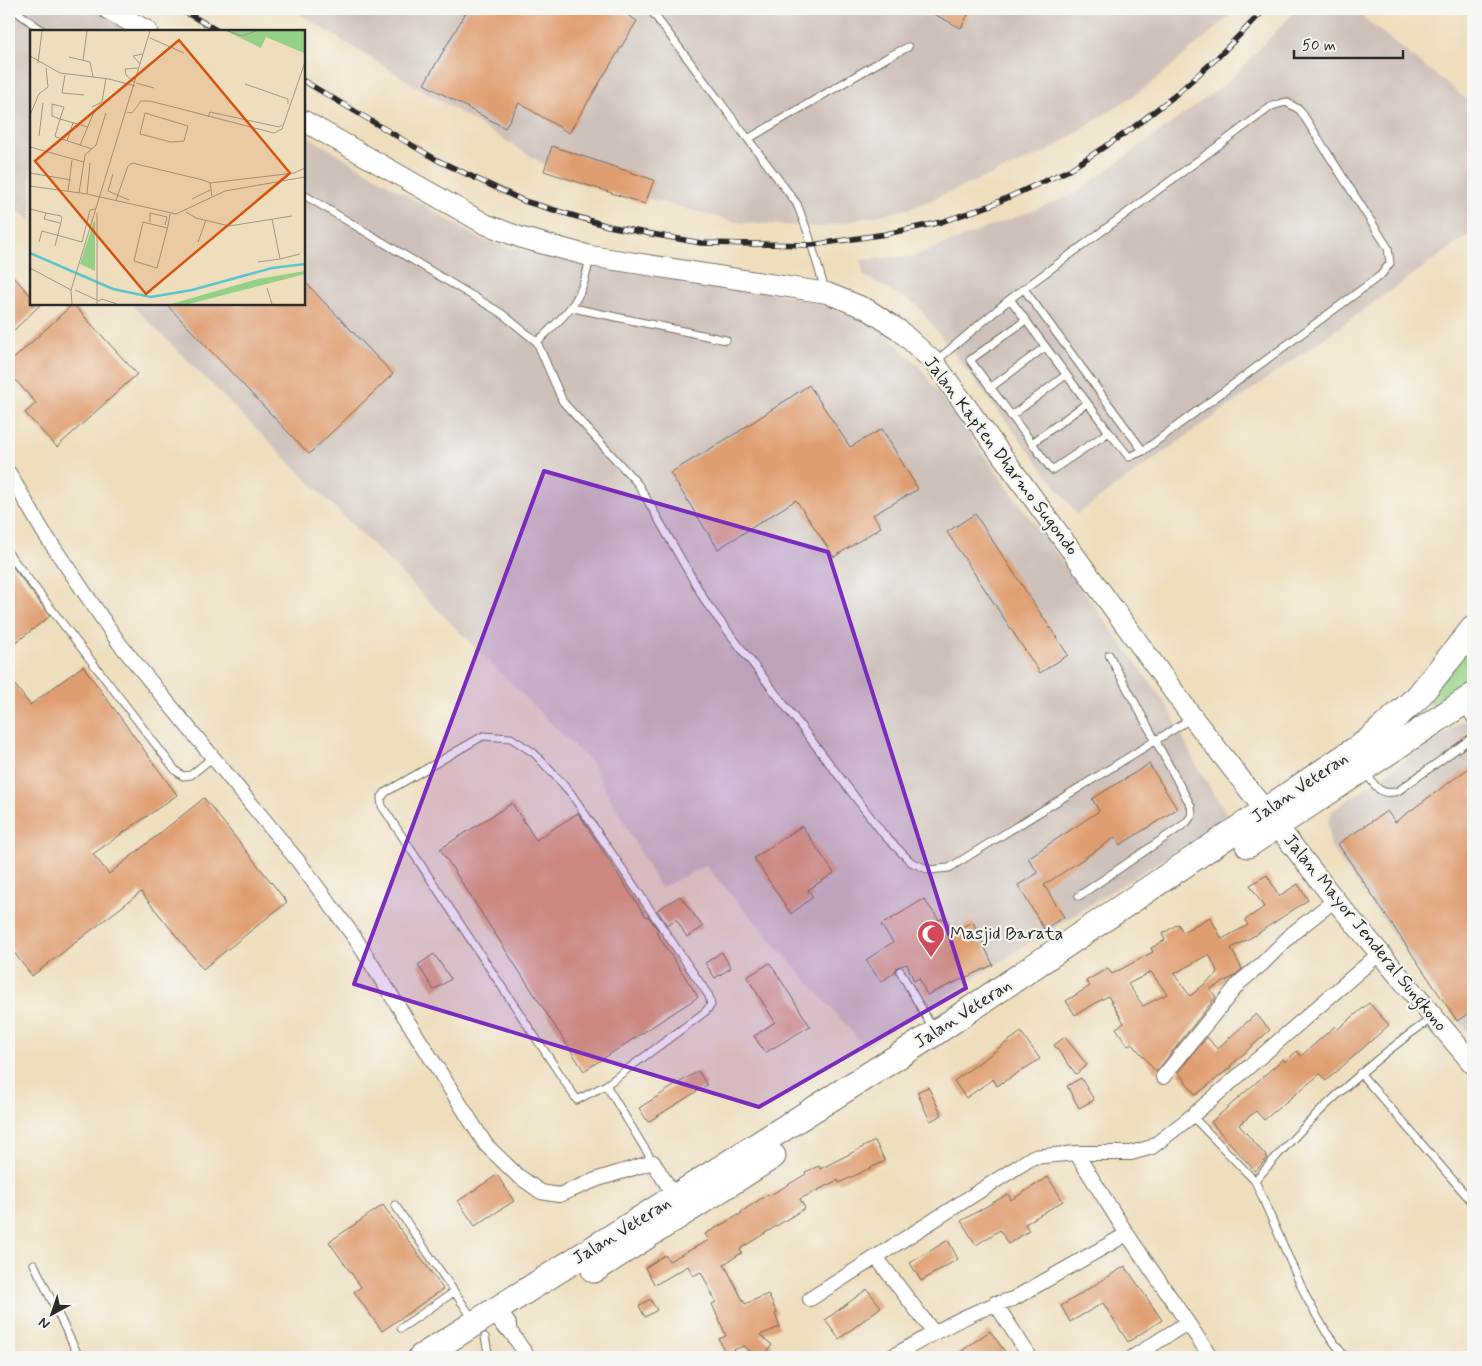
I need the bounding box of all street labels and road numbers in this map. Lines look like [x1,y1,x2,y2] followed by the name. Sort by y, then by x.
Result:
[918,352,1084,560] street label: Jalan Kapten Dharmo Sugondo
[1247,747,1353,829] street label: Jalan Veteran
[1276,829,1452,1038] street label: Jalan Mayor Jenderal Sungkono
[910,974,1016,1054] street label: Jalan Veteran
[568,1191,676,1271] street label: Jalan Veteran

